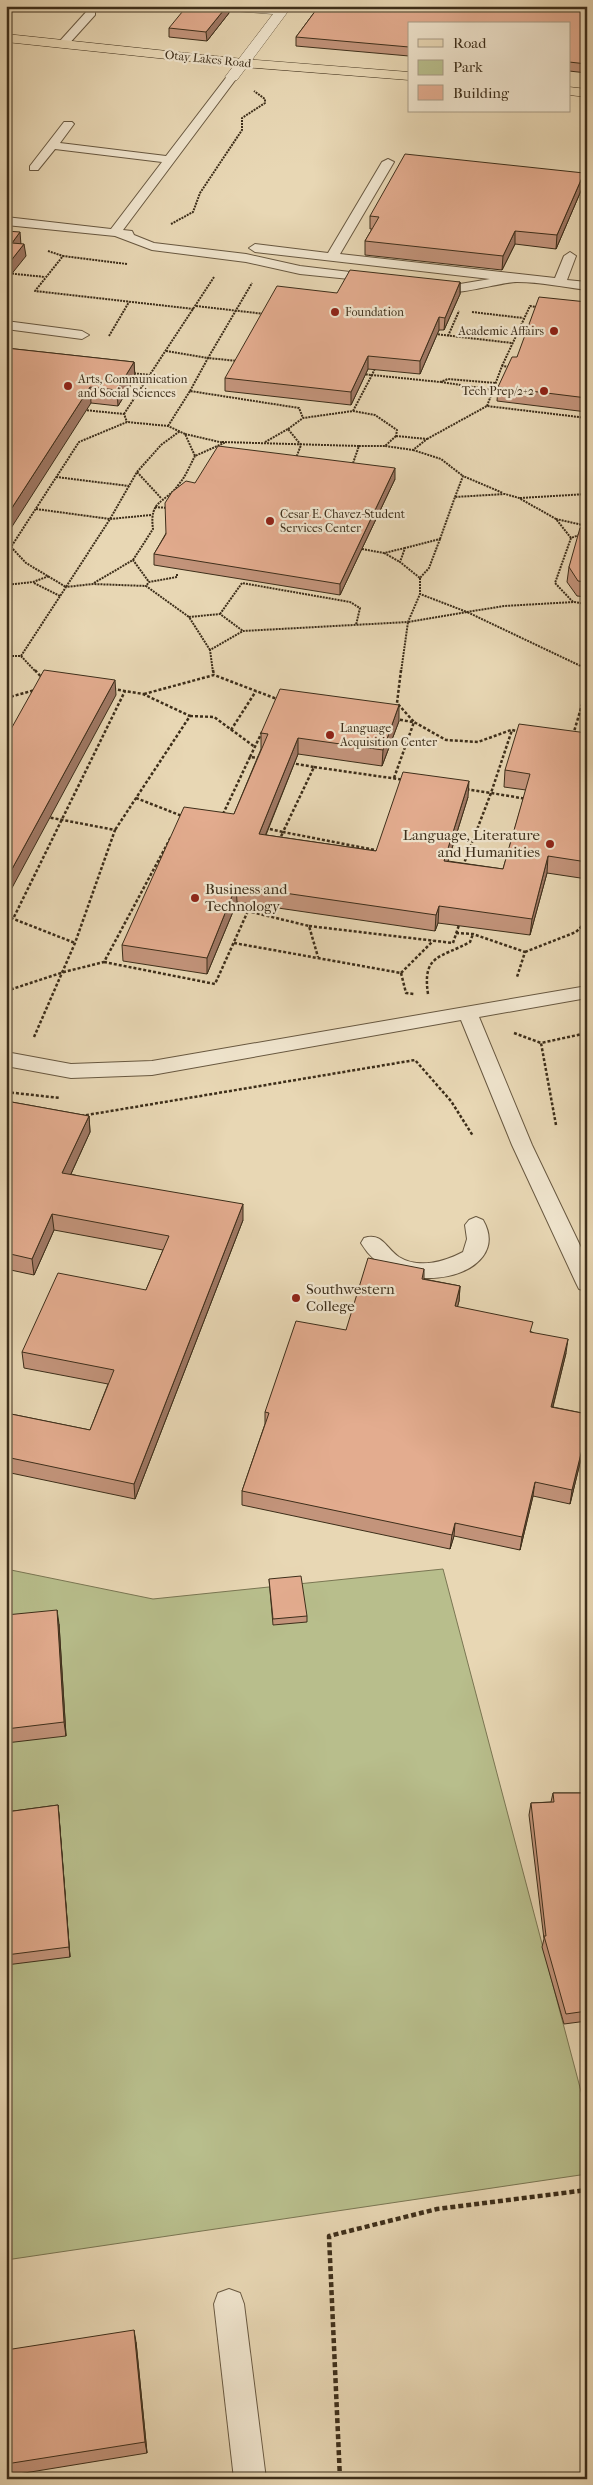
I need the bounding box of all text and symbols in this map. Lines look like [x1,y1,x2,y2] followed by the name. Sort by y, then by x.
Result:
[408,22,570,112] legend
[453,34,487,52] text: Road
[164,48,252,71] street label: Otay Lakes Road
[453,58,483,76] text: Park
[453,84,510,102] text: Building
[345,305,404,319] place label: Foundation
[329,306,341,318] marker: Foundation
[457,324,545,338] place label: Academic Affairs
[548,325,560,337] marker: Academic Affairs
[77,372,187,400] place label: Arts, Communication and Social Sciences
[62,380,74,392] marker: Arts, Communication and Social Sciences
[462,384,534,398] place label: Tech Prep/2+2
[538,385,550,397] marker: Tech Prep/2+2
[280,507,406,535] place label: Cesar E. Chavez-Student Services Center
[264,515,276,527] marker: Cesar E. Chavez-Student Services Center
[339,721,438,749] place label: Language Acquisition Center
[324,729,336,741] marker: Language Acquisition Center
[403,826,541,861] place label: Language, Literature and Humanities
[544,838,556,850] marker: Language, Literature and Humanities
[205,880,288,915] place label: Business and Technology
[189,892,201,904] marker: Business and Technology
[306,1280,395,1315] place label: Southwestern College
[290,1292,302,1304] marker: Southwestern College

